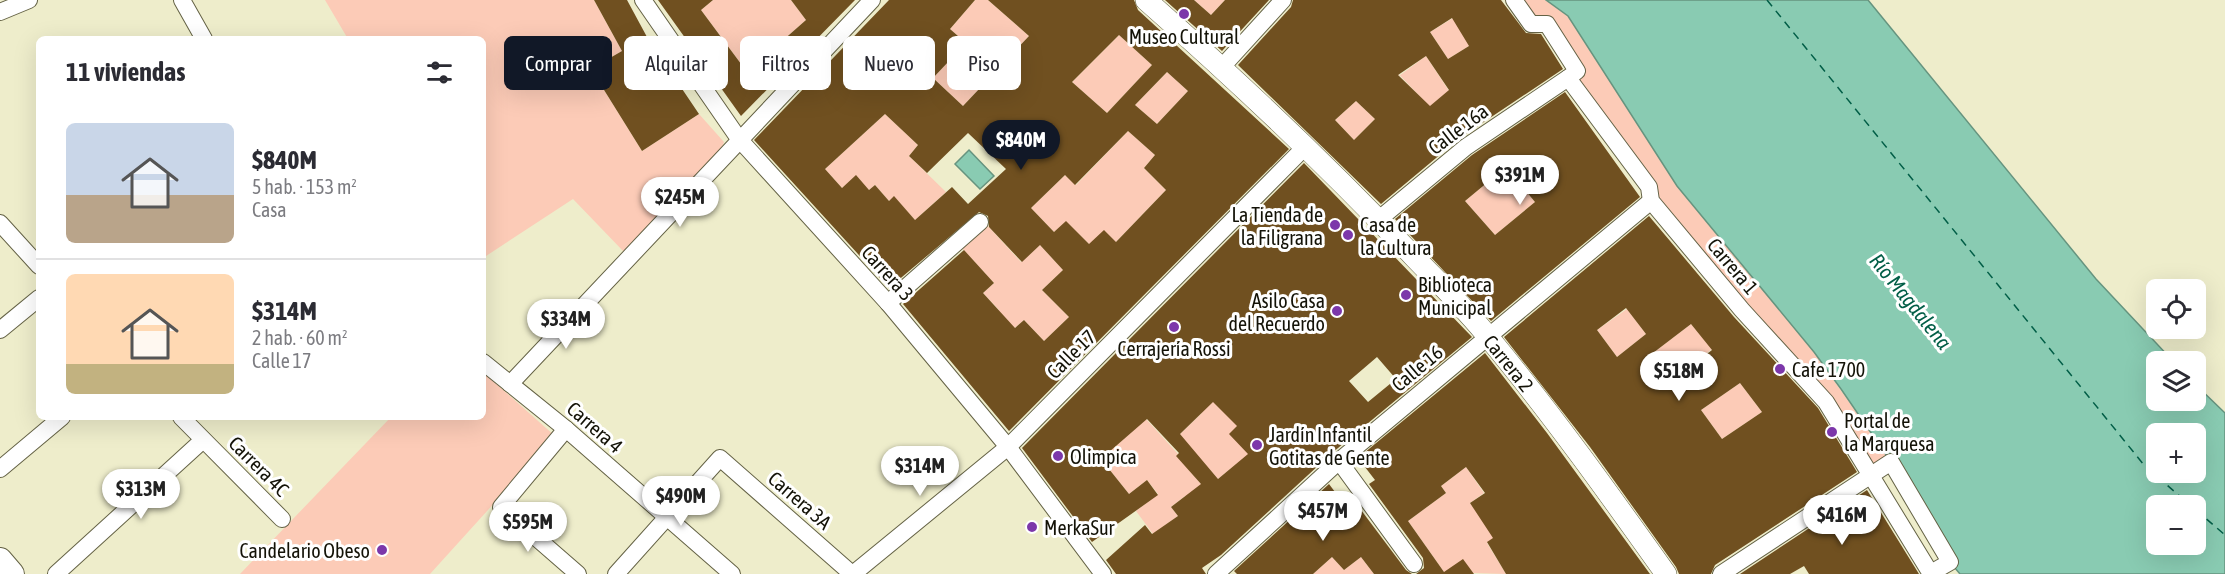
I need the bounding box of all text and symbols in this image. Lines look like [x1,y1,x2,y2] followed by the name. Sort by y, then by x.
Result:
[1177,7,1191,21] marker: Museo Cultural
[1129,25,1240,48] place label: Museo Cultural
[504,36,612,90] chip: Comprar
[624,36,728,90] chip: Alquilar
[740,36,831,90] chip: Filtros
[843,36,935,90] chip: Nuevo
[947,36,1021,90] chip: Piso
[423,56,456,89] icon: filters
[66,57,185,87] text: 11 viviendas
[1424,99,1492,159] street label: Calle 16a
[979,120,1063,171] pin: $840M
[996,128,1046,151] text: $840M
[252,145,317,175] text: $840M
[114,147,186,219] icon: home
[1478,155,1562,206] pin: $391M
[1495,163,1545,186] text: $391M
[252,175,357,198] text: 5 hab. · 153 m²
[638,177,722,228] pin: $245M
[655,185,705,208] text: $245M
[252,198,287,221] text: Casa
[1231,203,1323,249] place label: La Tienda de la Filigrana
[1360,213,1432,259] place label: Casa de la Cultura
[1328,218,1342,232] marker: La Tienda de la Filigrana
[1341,228,1355,242] marker: Casa de la Cultura
[1703,233,1763,299] street label: Carrera 1
[857,241,919,305] street label: Carrera 3
[1865,248,1957,354] water label: Río Magdalena
[1418,273,1492,319] place label: Biblioteca Municipal
[2146,279,2206,555] map controls
[2146,279,2206,339] button: locate
[1399,288,1413,302] marker: Biblioteca Municipal
[1229,289,1325,335] place label: Asilo Casa del Recuerdo
[252,296,317,326] text: $314M
[114,298,186,370] icon: home
[524,299,608,350] pin: $334M
[1330,304,1344,318] marker: Asilo Casa del Recuerdo
[541,307,591,330] text: $334M
[1167,320,1181,334] marker: Cerrajería Rossi
[1042,325,1100,383] street label: Calle 17
[252,326,347,349] text: 2 hab. · 60 m²
[1480,330,1539,396] street label: Carrera 2
[1117,337,1231,360] place label: Cerrajería Rossi
[1387,340,1447,396] street label: Calle 16
[252,349,311,372] text: Calle 17
[1637,351,1721,402] pin: $518M
[2146,351,2206,411] button: layers
[1792,358,1865,381] place label: Cafe 1700
[1654,359,1704,382] text: $518M
[1773,362,1787,376] marker: Cafe 1700
[563,397,627,457] street label: Carrera 4
[1844,409,1935,455] place label: Portal de la Marquesa
[1269,423,1390,469] place label: Jardín Infantil Gotitas de Gente
[2146,423,2206,483] button: +
[1825,425,1839,439] marker: Portal de la Marquesa
[224,431,294,501] street label: Carrera 4C
[1250,438,1264,452] marker: Jardín Infantil Gotitas de Gente
[1070,445,1137,468] place label: Olimpica
[878,446,962,497] pin: $314M
[1051,449,1065,463] marker: Olimpica
[895,454,945,477] text: $314M
[764,466,836,534] street label: Carrera 3A
[99,469,183,520] pin: $313M
[639,476,723,527] pin: $490M
[116,477,166,500] text: $313M
[656,484,706,507] text: $490M
[1281,491,1365,542] pin: $457M
[1800,495,1884,546] pin: $416M
[2146,495,2206,555] button: −
[1298,499,1348,522] text: $457M
[486,502,570,553] pin: $595M
[1817,503,1867,526] text: $416M
[503,510,553,533] text: $595M
[1044,516,1116,539] place label: MerkaSur
[1025,520,1039,534] marker: MerkaSur
[240,539,370,562] place label: Candelario Obeso
[375,543,389,557] marker: Candelario Obeso

